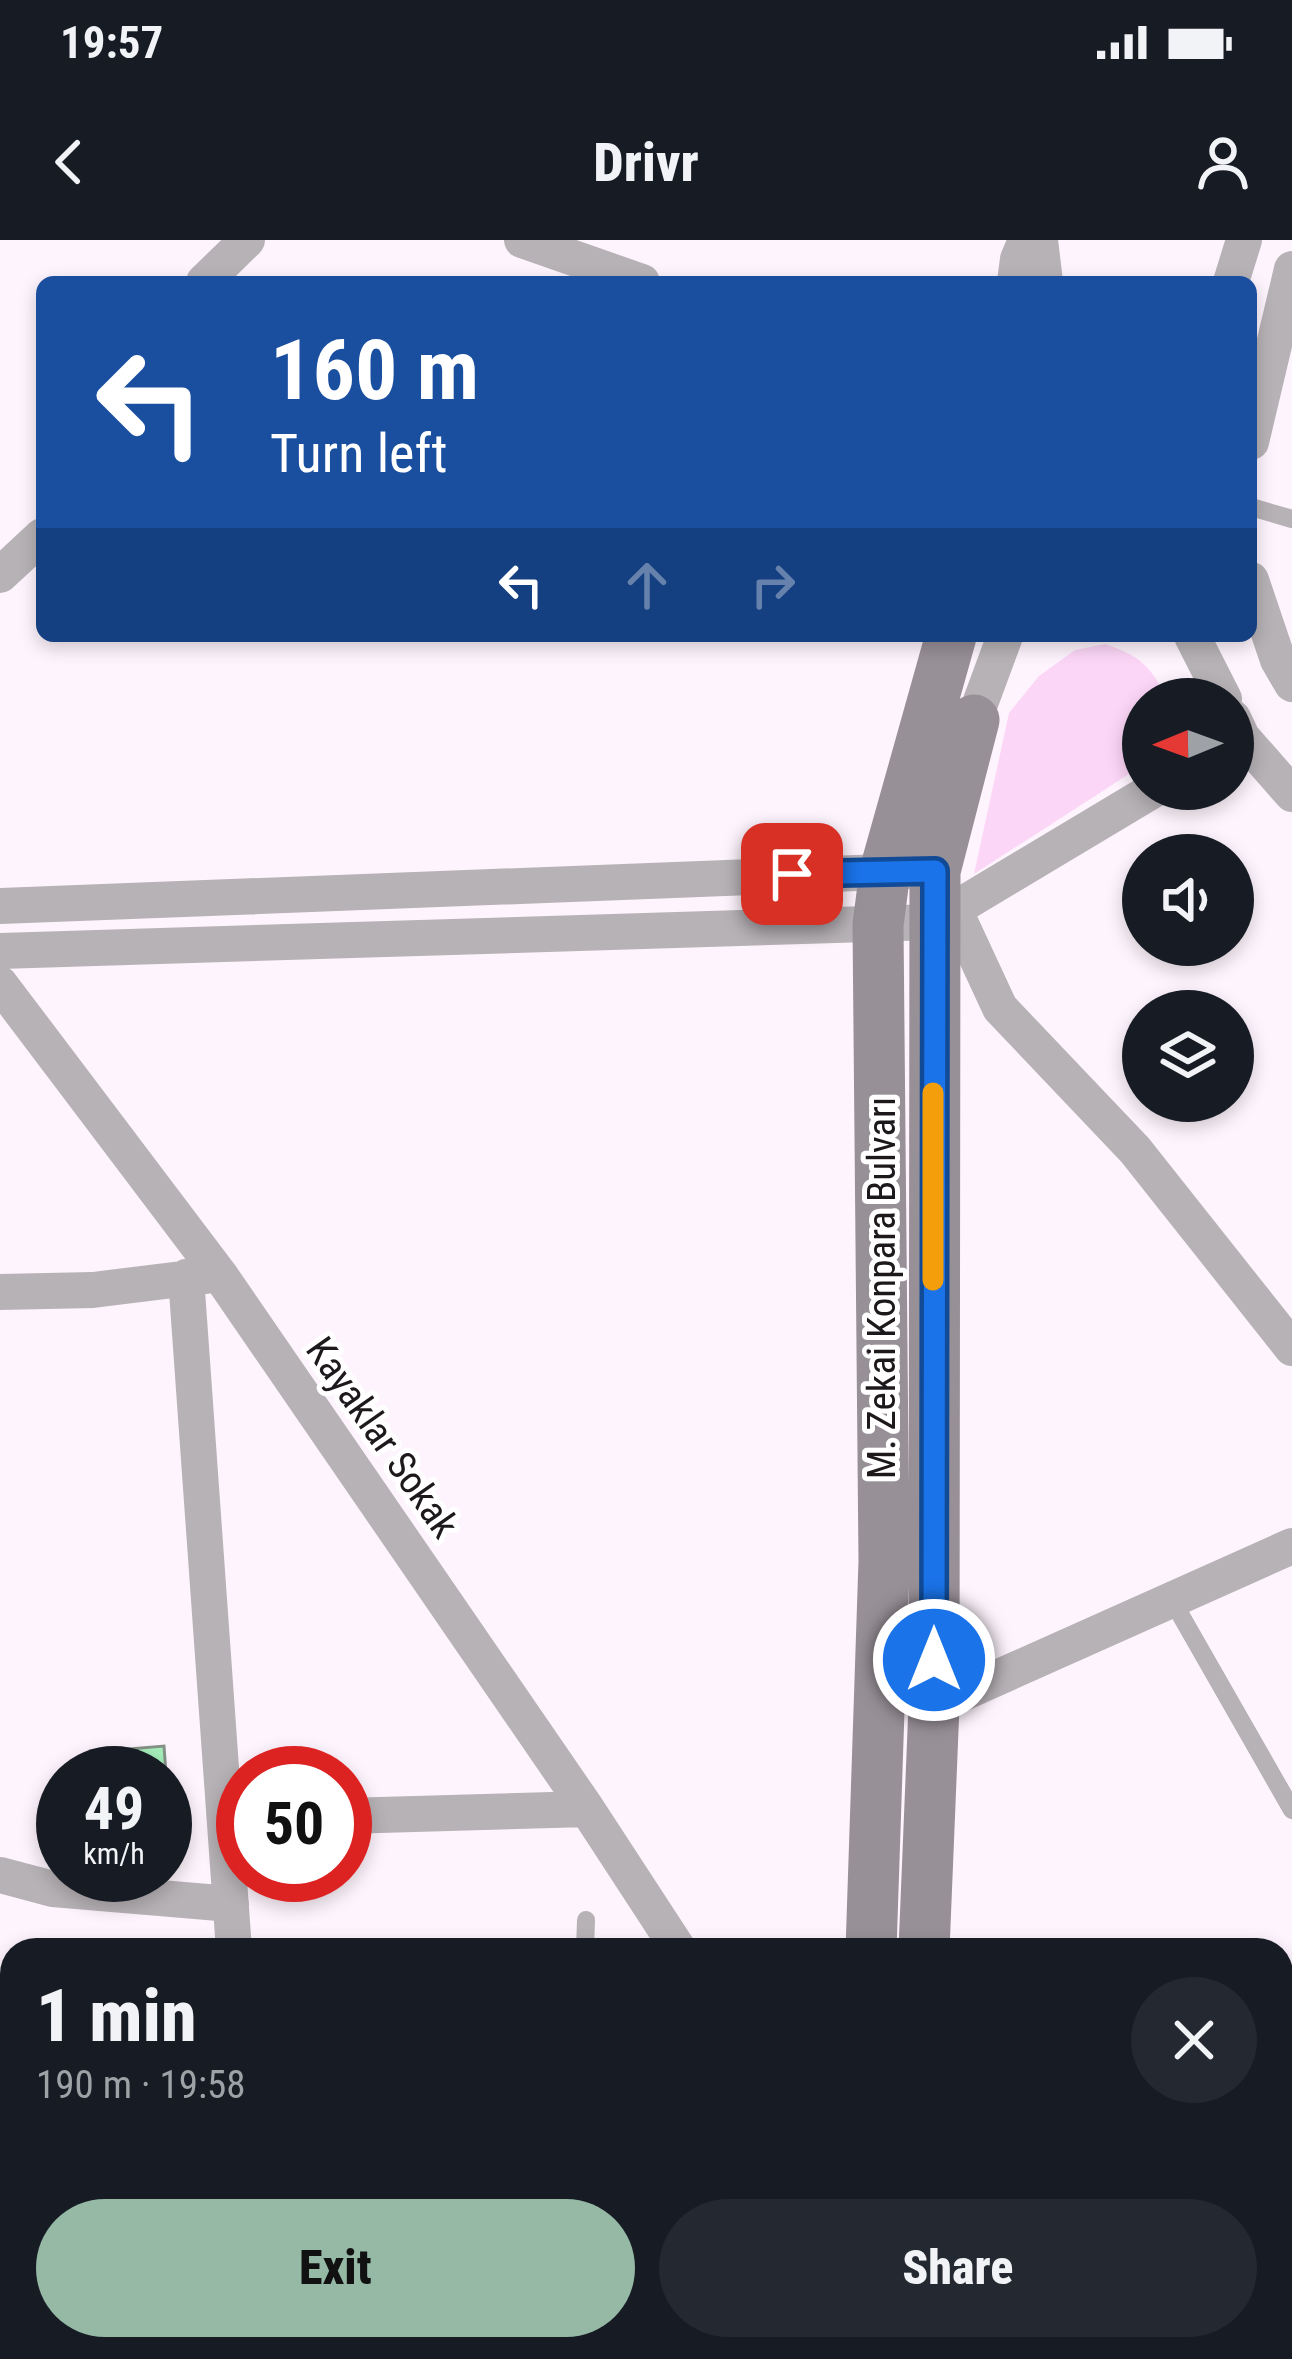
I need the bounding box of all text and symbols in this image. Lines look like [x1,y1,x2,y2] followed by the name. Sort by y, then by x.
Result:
[60,16,163,69] text: 19:57
[36,129,102,195] icon: back
[1190,129,1256,195] icon: person
[593,131,699,194] text: Drivr
[270,321,479,420] text: 160 m
[72,324,228,480] icon: left
[270,422,447,485] text: Turn left
[488,552,554,618] icon: left
[614,552,680,618] icon: ahead
[740,552,806,618] icon: right
[1122,678,1254,810] north arrow
[1122,678,1254,1122] map controls
[741,823,843,925] pin
[1122,834,1254,966] button: sound
[759,841,825,907] icon: arrive
[1122,990,1254,1122] button: layers
[859,1097,905,1479] street label: M. Zekai Konpara Bulvarı
[296,1329,468,1547] street label: Kayaklar Sokak
[871,1597,997,1723] position arrow
[216,1746,372,1902] speed limit sign: 50
[84,1773,144,1844] text: 49
[83,1836,145,1871] text: km/h
[36,1974,197,2059] text: 1 min
[1131,1977,1257,2103] button: close
[36,2062,246,2108] text: 190 m · 19:58
[36,2199,635,2337] button: Exit
[659,2199,1257,2337] button: Share

